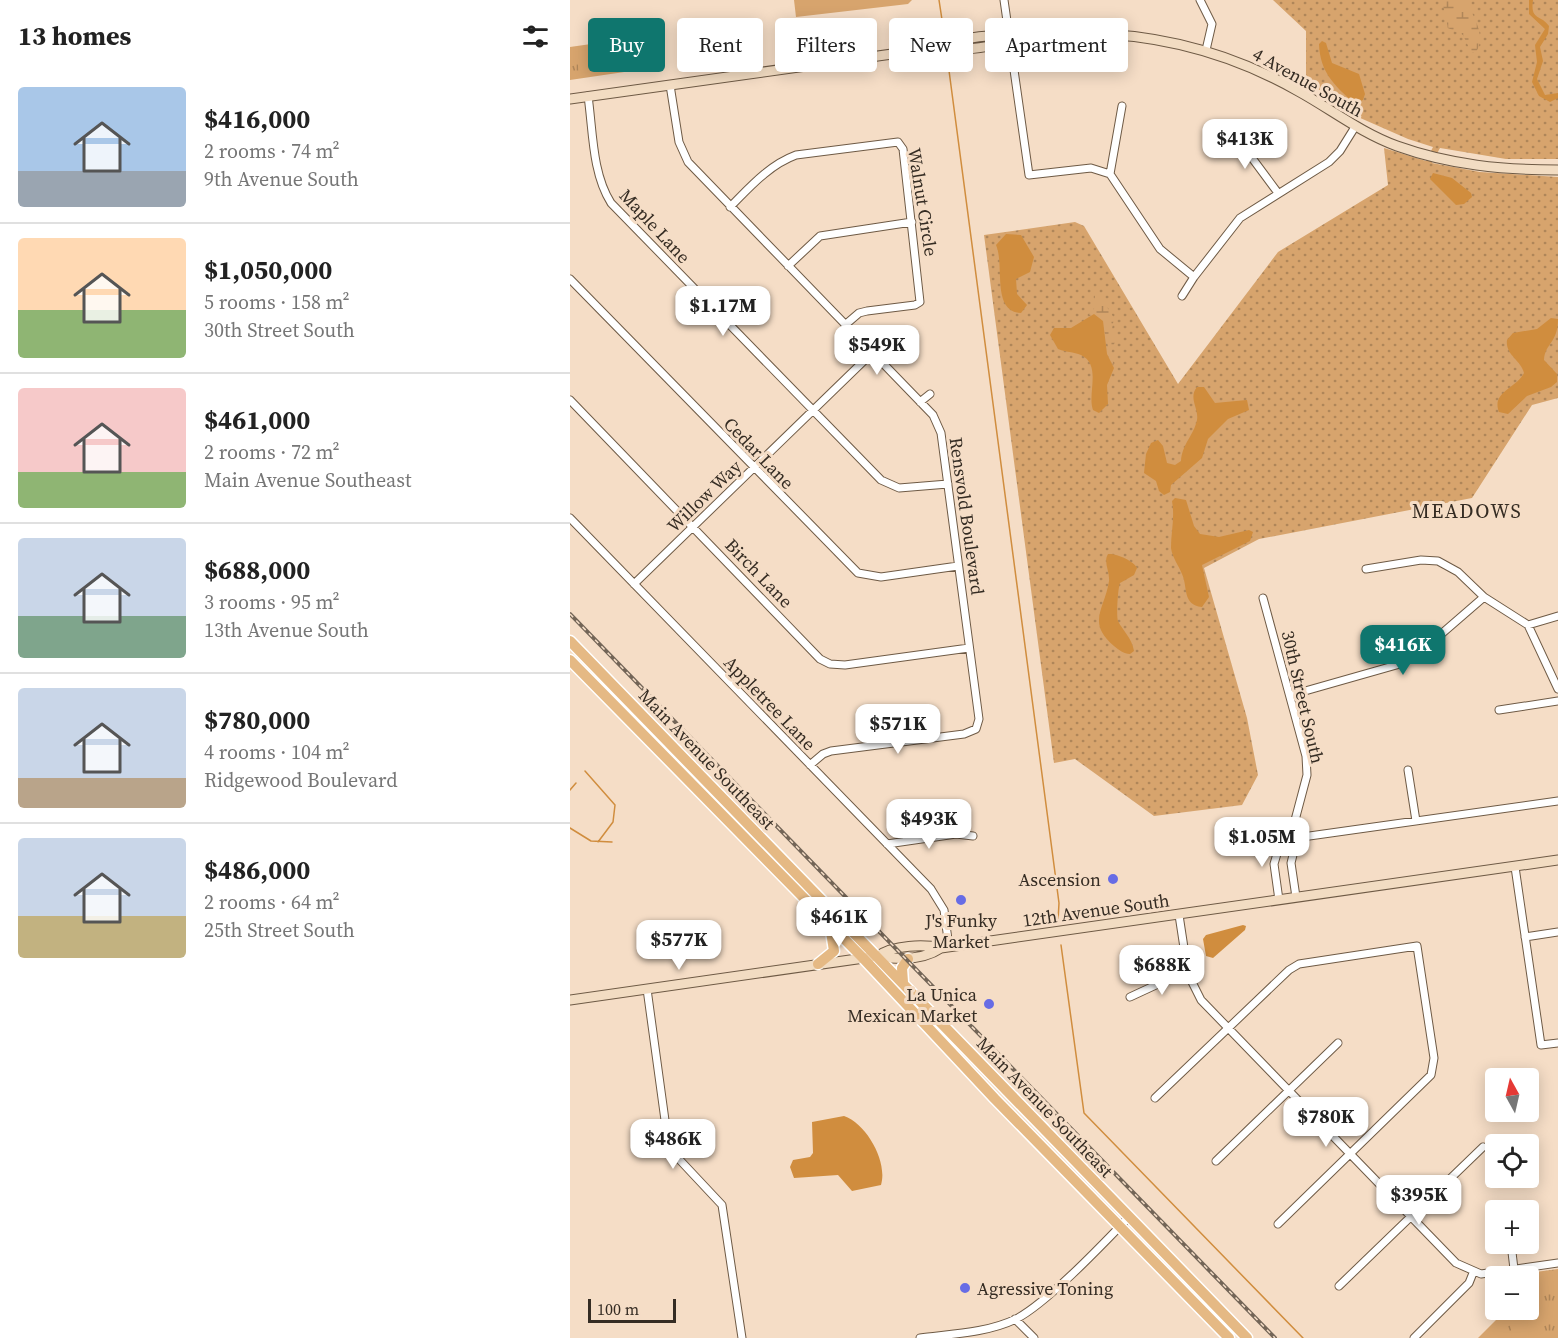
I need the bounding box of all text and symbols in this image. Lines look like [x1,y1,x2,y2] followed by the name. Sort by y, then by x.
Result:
[18,18,131,54] text: 13 homes
[588,18,665,72] chip: Buy
[677,18,763,72] chip: Rent
[775,18,877,72] chip: Filters
[889,18,973,72] chip: New
[985,18,1128,72] chip: Apartment
[519,20,552,53] icon: filters
[1248,41,1368,123] street label: 4 Avenue South
[204,101,310,137] text: $416,000
[66,111,138,183] icon: home
[1203,119,1287,170] pin: $413K
[1216,124,1274,152] text: $413K
[204,137,340,165] text: 2 rooms · 74 m²
[902,146,944,258] street label: Walnut Circle
[204,165,359,193] text: 9th Avenue South
[614,183,696,269] street label: Maple Lane
[204,252,332,288] text: $1,050,000
[66,262,138,334] icon: home
[674,286,772,337] pin: $1.17M
[204,288,350,316] text: 5 rooms · 158 m²
[689,291,757,319] text: $1.17M
[204,316,355,344] text: 30th Street South
[835,325,919,376] pin: $549K
[848,330,906,358] text: $549K
[204,402,310,438] text: $461,000
[718,411,800,495] street label: Cedar Lane
[66,412,138,484] icon: home
[944,436,990,596] street label: Rensvold Boulevard
[204,438,340,466] text: 2 rooms · 72 m²
[661,454,747,538] street label: Willow Way
[204,466,411,494] text: Main Avenue Southeast
[1412,497,1522,525] district label: MEADOWS
[720,533,798,613] street label: Birch Lane
[204,552,310,588] text: $688,000
[66,562,138,634] icon: home
[204,588,340,616] text: 3 rooms · 95 m²
[204,616,369,644] text: 13th Avenue South
[1361,625,1445,676] pin: $416K
[1276,628,1330,766] street label: 30th Street South
[1374,630,1432,658] text: $416K
[719,650,821,756] street label: Appletree Lane
[633,683,781,835] street label: Main Avenue Southeast
[204,702,310,738] text: $780,000
[856,704,940,755] pin: $571K
[869,709,927,737] text: $571K
[66,712,138,784] icon: home
[204,738,350,766] text: 4 rooms · 104 m²
[204,766,398,794] text: Ridgewood Boulevard
[887,799,971,850] pin: $493K
[900,804,958,832] text: $493K
[1213,817,1311,868] pin: $1.05M
[1228,822,1296,850] text: $1.05M
[204,852,310,888] text: $486,000
[66,862,138,934] icon: home
[1018,867,1101,892] place label: Ascension
[1106,872,1120,886] marker: Ascension
[1021,887,1171,933] street label: 12th Avenue South
[204,888,340,916] text: 2 rooms · 64 m²
[954,893,968,907] marker: J's Funky Market
[797,897,881,948] pin: $461K
[810,902,868,930] text: $461K
[924,908,998,954] place label: J's Funky Market
[204,916,355,944] text: 25th Street South
[637,920,721,971] pin: $577K
[650,925,708,953] text: $577K
[1120,945,1204,996] pin: $688K
[1133,950,1191,978] text: $688K
[847,982,978,1028] place label: La Unica Mexican Market
[982,997,996,1011] marker: La Unica Mexican Market
[971,1031,1119,1183] street label: Main Avenue Southeast
[1485,1068,1539,1122] north arrow
[1485,1068,1539,1320] map controls
[1284,1097,1368,1148] pin: $780K
[1297,1102,1355,1130] text: $780K
[631,1119,715,1170] pin: $486K
[644,1124,702,1152] text: $486K
[1485,1134,1539,1188] button: locate
[1377,1175,1461,1226] pin: $395K
[1390,1180,1448,1208] text: $395K
[1485,1200,1539,1254] button: +
[1485,1266,1539,1320] button: −
[977,1276,1113,1301] place label: Agressive Toning
[958,1281,972,1295] marker: Agressive Toning
[588,1296,676,1324] scale bar
[597,1298,639,1320] text: 100 m

